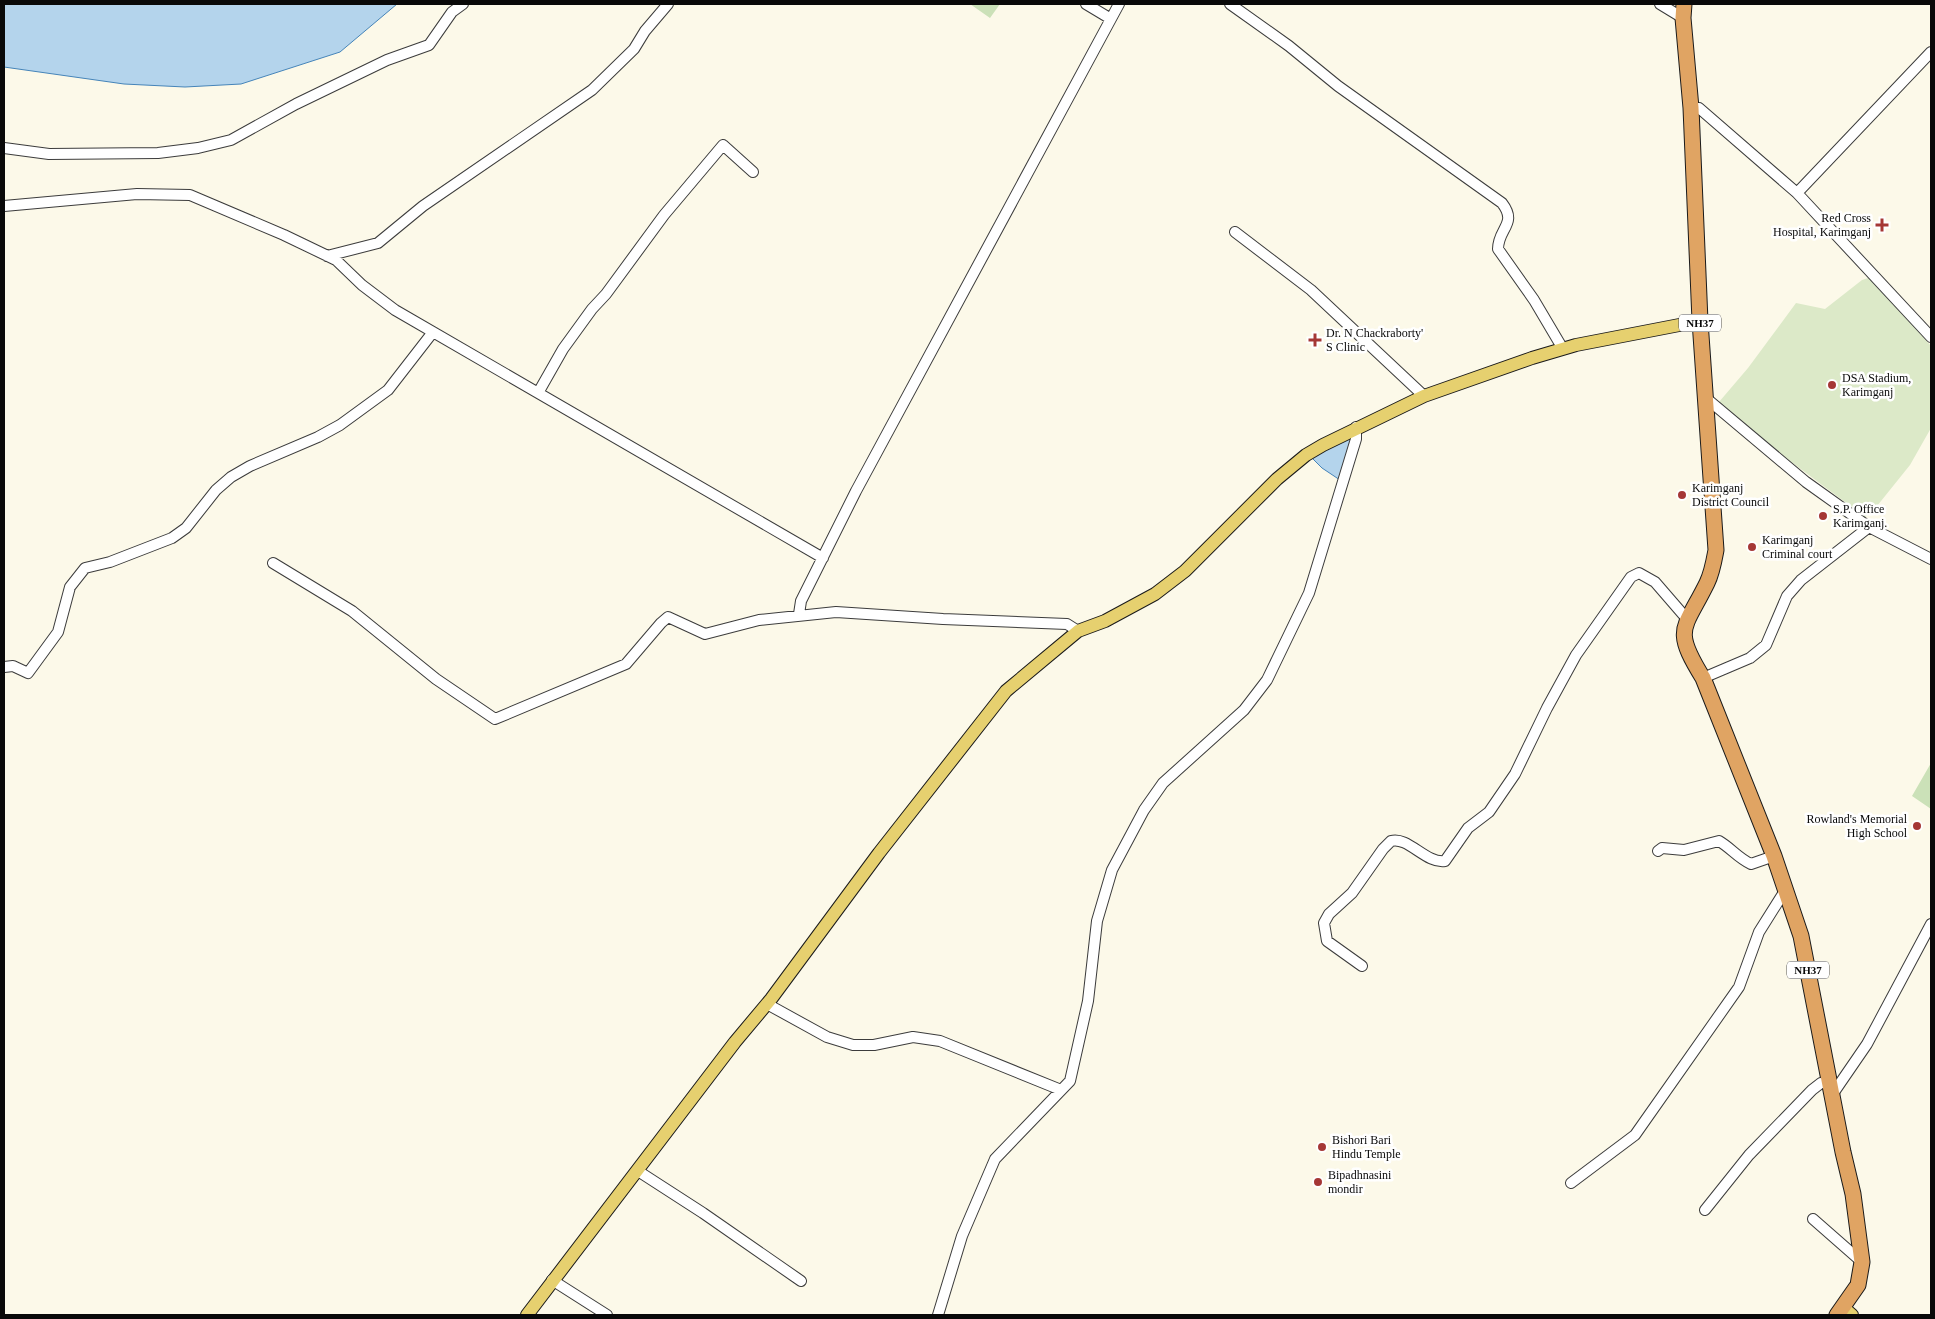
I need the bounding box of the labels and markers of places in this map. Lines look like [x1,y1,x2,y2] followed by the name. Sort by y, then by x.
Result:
[1773,211,1871,239] place label: Red Cross Hospital, Karimganj
[1875,218,1889,232] marker: Red Cross Hospital, Karimganj
[1326,326,1423,354] place label: Dr. N Chackraborty' S Clinic
[1308,333,1322,347] marker: Dr. N Chackraborty' S Clinic
[1842,371,1911,399] place label: DSA Stadium, Karimganj
[1826,379,1838,391] marker: DSA Stadium, Karimganj
[1692,481,1770,509] place label: Karimganj District Council
[1676,489,1688,501] marker: Karimganj District Council
[1833,502,1887,530] place label: S.P. Office Karimganj.
[1817,510,1829,522] marker: S.P. Office Karimganj.
[1762,533,1833,561] place label: Karimganj Criminal court
[1746,541,1758,553] marker: Karimganj Criminal court
[1807,812,1908,840] place label: Rowland's Memorial High School
[1911,820,1923,832] marker: Rowland's Memorial High School
[1332,1133,1401,1161] place label: Bishori Bari Hindu Temple
[1316,1141,1328,1153] marker: Bishori Bari Hindu Temple
[1328,1168,1392,1196] place label: Bipadhnasini mondir
[1312,1176,1324,1188] marker: Bipadhnasini mondir

